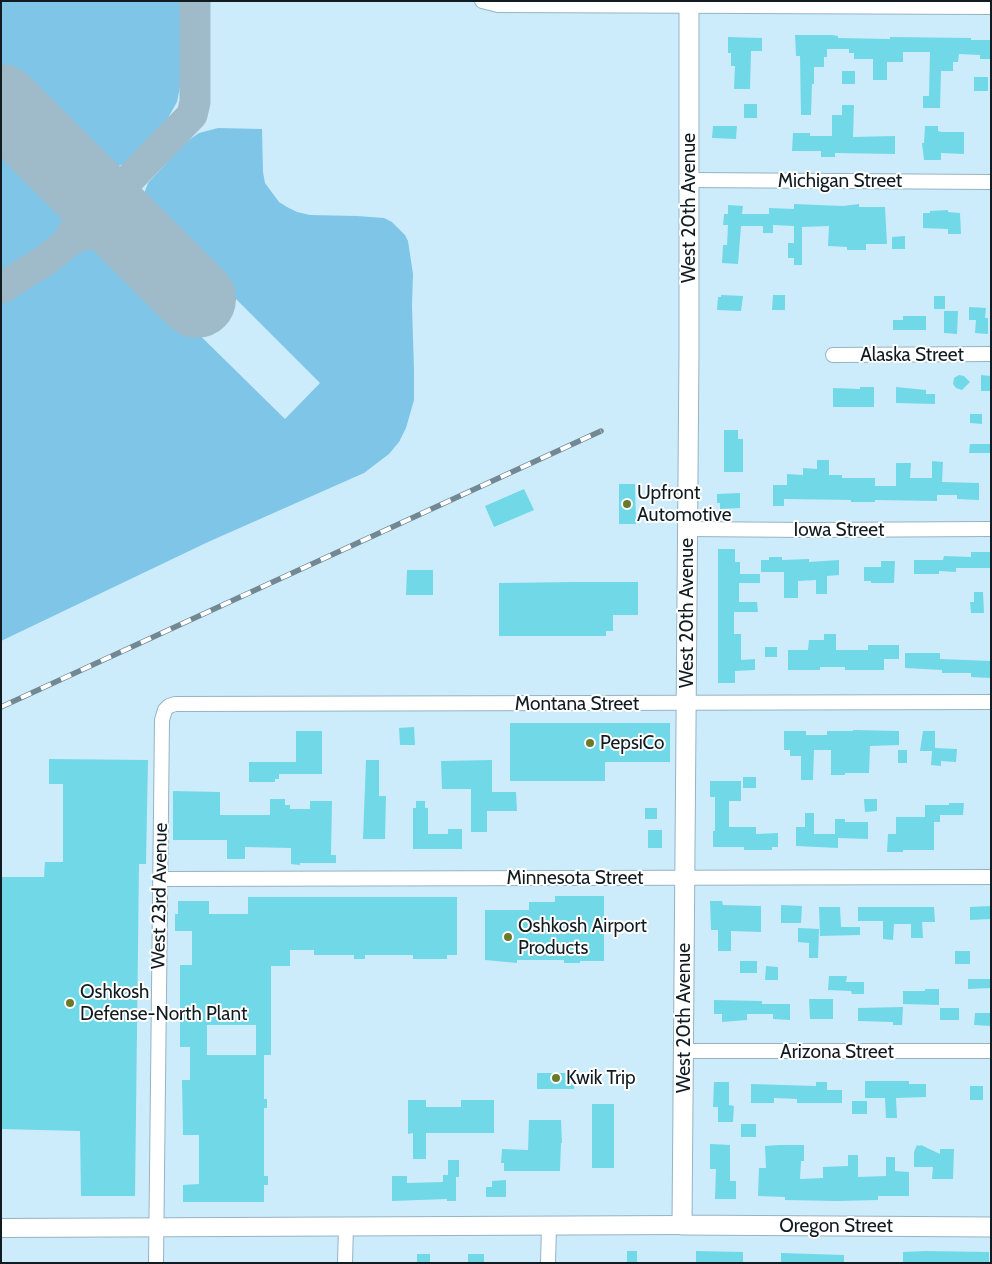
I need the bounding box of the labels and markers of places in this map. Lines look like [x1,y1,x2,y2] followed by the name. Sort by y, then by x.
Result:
[637,482,732,526] place label: Upfront Automotive
[621,498,633,510] marker: Upfront Automotive
[600,732,664,754] place label: PepsiCo
[584,737,596,749] marker: PepsiCo
[518,915,647,959] place label: Oshkosh Airport Products
[502,931,514,943] marker: Oshkosh Airport Products
[80,981,247,1025] place label: Oshkosh Defense-North Plant
[64,997,76,1009] marker: Oshkosh Defense-North Plant
[566,1067,636,1089] place label: Kwik Trip
[550,1072,562,1084] marker: Kwik Trip

